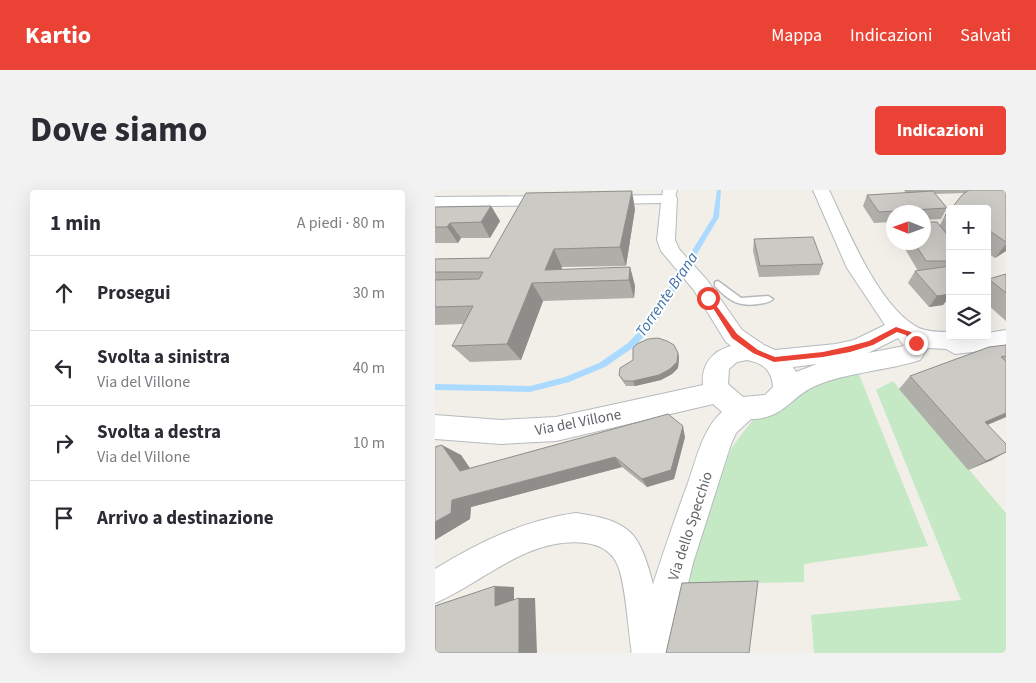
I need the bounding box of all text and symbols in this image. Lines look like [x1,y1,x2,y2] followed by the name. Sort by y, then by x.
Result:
[25,18,91,53] text: Kartio
[771,23,822,48] text: Mappa
[850,23,932,48] text: Indicazioni
[960,23,1011,48] text: Salvati
[30,105,208,155] text: Dove siamo
[875,106,1006,155] button: Indicazioni
[886,205,931,250] north arrow
[946,205,991,340] map controls
[946,205,991,250] button: +
[50,208,101,238] text: 1 min
[297,212,385,234] text: A piedi · 80 m
[630,247,704,341] water label: Torrente Brana
[946,250,991,295] button: −
[50,279,78,307] icon: ahead
[97,280,170,307] text: Prosegui
[353,282,385,304] text: 30 m
[697,287,720,310] route start
[946,295,991,340] button: layers
[905,332,928,355] route end
[97,344,230,371] text: Svolta a sinistra
[50,354,78,382] icon: left
[353,357,385,379] text: 40 m
[97,371,190,393] text: Via del Villone
[533,404,623,441] street label: Via del Villone
[97,419,221,446] text: Svolta a destra
[50,429,78,457] icon: right
[353,432,385,454] text: 10 m
[97,446,190,468] text: Via del Villone
[663,469,718,583] street label: Via dello Specchio
[50,504,78,532] icon: arrive
[97,505,274,532] text: Arrivo a destinazione

